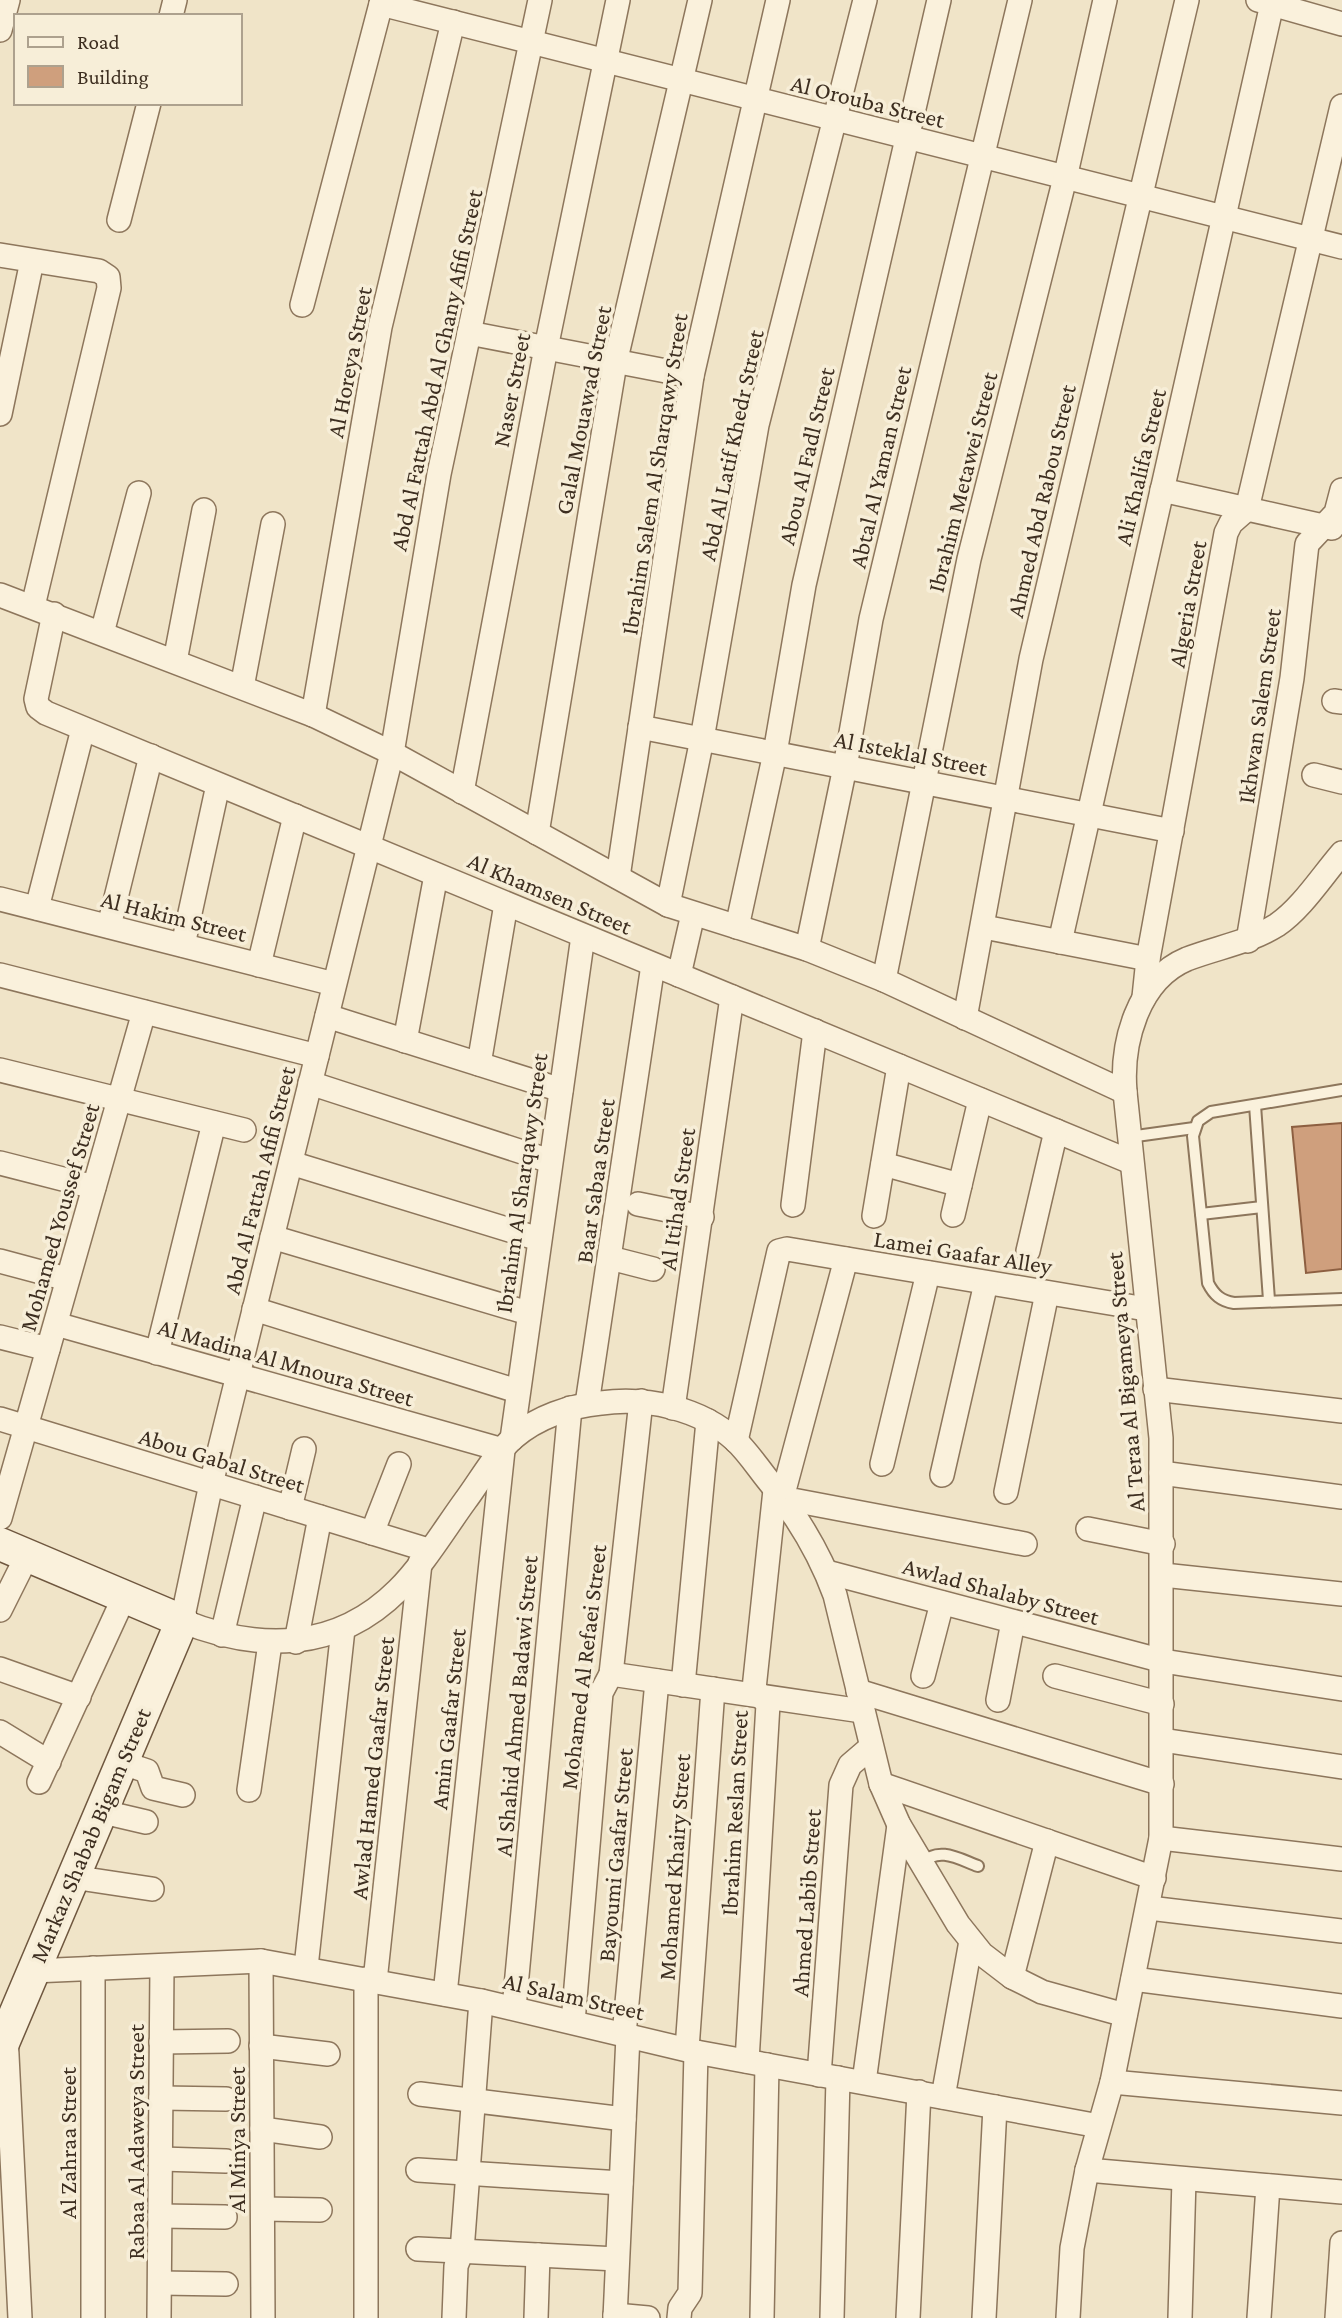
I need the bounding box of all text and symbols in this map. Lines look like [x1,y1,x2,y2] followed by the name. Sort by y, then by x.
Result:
[14,14,242,105] legend
[77,30,120,54] text: Road
[77,65,149,89] text: Building
[788,69,949,133] street label: Al Orouba Street
[384,186,488,553] street label: Abd Al Fattah Abd Al Ghany Afifi Street
[321,283,377,440] street label: Al Horeya Street
[550,302,617,517] street label: Galal Mouawad Street
[615,310,693,637] street label: Ibrahim Salem Al Sharqawy Street
[693,326,769,563] street label: Abd Al Latif Khedr Street
[487,329,536,449] street label: Naser Street
[844,362,917,571] street label: Abtal Al Yaman Street
[772,364,840,547] street label: Abou Al Fadl Street
[922,368,1003,595] street label: Ibrahim Metawei Street
[1001,381,1081,620] street label: Ahmed Abd Rabou Street
[1109,385,1171,548] street label: Ali Khalifa Street
[1163,537,1212,670] street label: Algeria Street
[1232,606,1286,805] street label: Ikhwan Salem Street
[832,725,991,781] street label: Al Isteklal Street
[464,846,637,940] street label: Al Khamsen Street
[98,885,251,947] street label: Al Hakim Street
[489,1050,553,1315] street label: Ibrahim Al Sharqawy Street
[218,1062,301,1297] street label: Abd Al Fattah Afifi Street
[570,1096,620,1265] street label: Baar Sabaa Street
[14,1099,105,1334] street label: Mohamed Youssef Street
[654,1125,700,1272] street label: Al Itihad Street
[872,1225,1055,1280] street label: Lamei Gaafar Alley
[1100,1250,1150,1513] street label: Al Teraa Al Bigameya Street
[155,1313,418,1412] street label: Al Madina Al Mnoura Street
[136,1422,309,1498] street label: Abou Gabal Street
[555,1542,612,1791] street label: Mohamed Al Refaei Street
[900,1552,1103,1630] street label: Awlad Shalaby Street
[489,1553,543,1858] street label: Al Shahid Ahmed Badawi Street
[425,1626,471,1811] street label: Amin Gaafar Street
[345,1634,399,1901] street label: Awlad Hamed Gaafar Street
[24,1703,156,1966] street label: Markaz Shabab Bigam Street
[715,1709,753,1916] street label: Ibrahim Reslan Street
[592,1746,638,1963] street label: Bayoumi Gaafar Street
[653,1752,695,1981] street label: Mohamed Khairy Street
[786,1807,826,1998] street label: Ahmed Labib Street
[501,1967,648,2026] street label: Al Salam Street
[122,2023,149,2260] street label: Rabaa Al Adaweya Street
[54,2066,81,2219] street label: Al Zahraa Street
[223,2066,250,2213] street label: Al Minya Street

